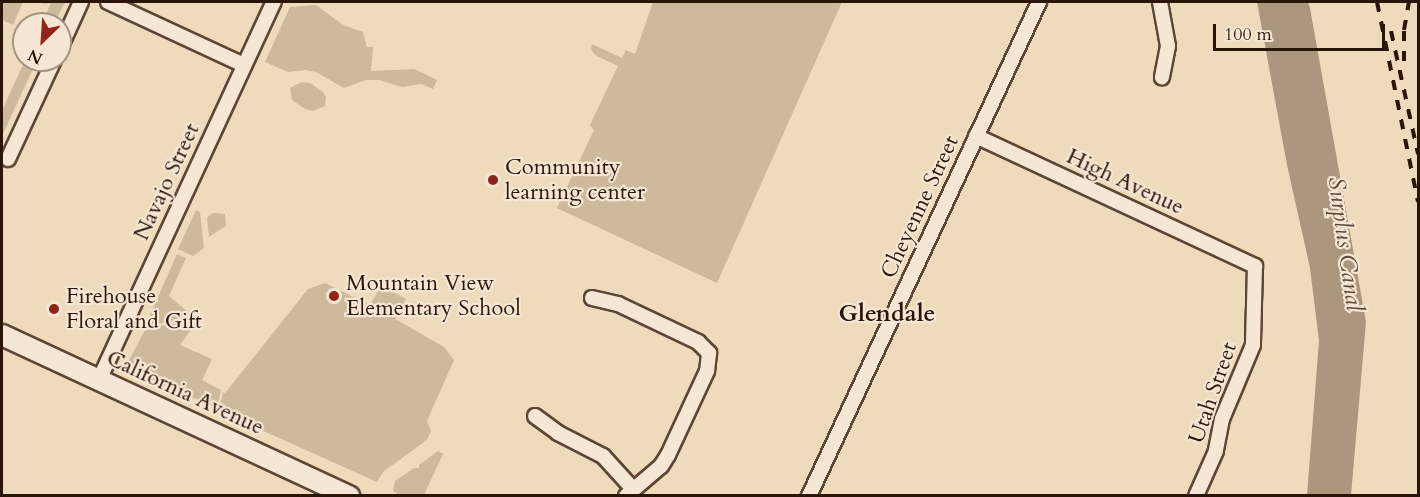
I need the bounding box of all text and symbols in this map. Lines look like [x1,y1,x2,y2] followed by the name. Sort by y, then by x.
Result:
[12,12,72,72] north arrow
[1216,12,1388,50] scale bar
[1224,22,1272,47] text: 100 m
[24,44,46,69] text: N
[128,119,206,245] street label: Navajo Street
[875,131,965,283] street label: Cheyenne Street
[1062,143,1188,221] street label: High Avenue
[505,154,645,206] place label: Community learning center
[486,173,500,187] marker: Community learning center
[1321,175,1369,313] water label: Surplus Canal
[346,270,521,322] place label: Mountain View Elementary School
[66,283,202,334] place label: Firehouse Floral and Gift
[327,289,341,303] marker: Mountain View Elementary School
[838,300,936,328] district label: Glendale
[47,302,61,316] marker: Firehouse Floral and Gift
[1183,339,1243,447] street label: Utah Street
[102,345,268,441] street label: California Avenue

